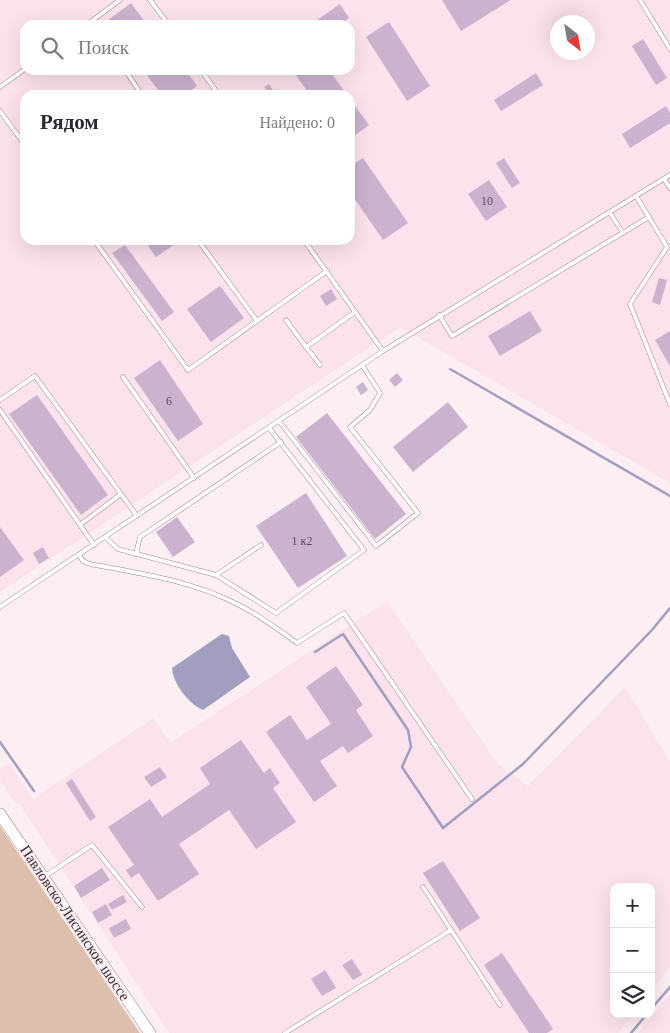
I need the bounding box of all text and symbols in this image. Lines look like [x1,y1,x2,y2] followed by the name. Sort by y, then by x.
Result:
[550,15,595,60] north arrow
[20,20,355,75] search box
[38,34,66,62] icon: search
[78,37,129,58] text: Поиск
[40,110,99,134] text: Рядом
[260,114,335,131] text: Найдено: 0
[481,194,493,208] house number: 10
[166,394,172,408] house number: 6
[292,534,312,548] house number: 1 к2
[17,842,133,1004] street label: Павловско-Лисинское шоссе
[610,883,655,1018] map controls
[610,883,655,928] button: +
[610,928,655,973] button: −
[610,973,655,1018] button: layers

